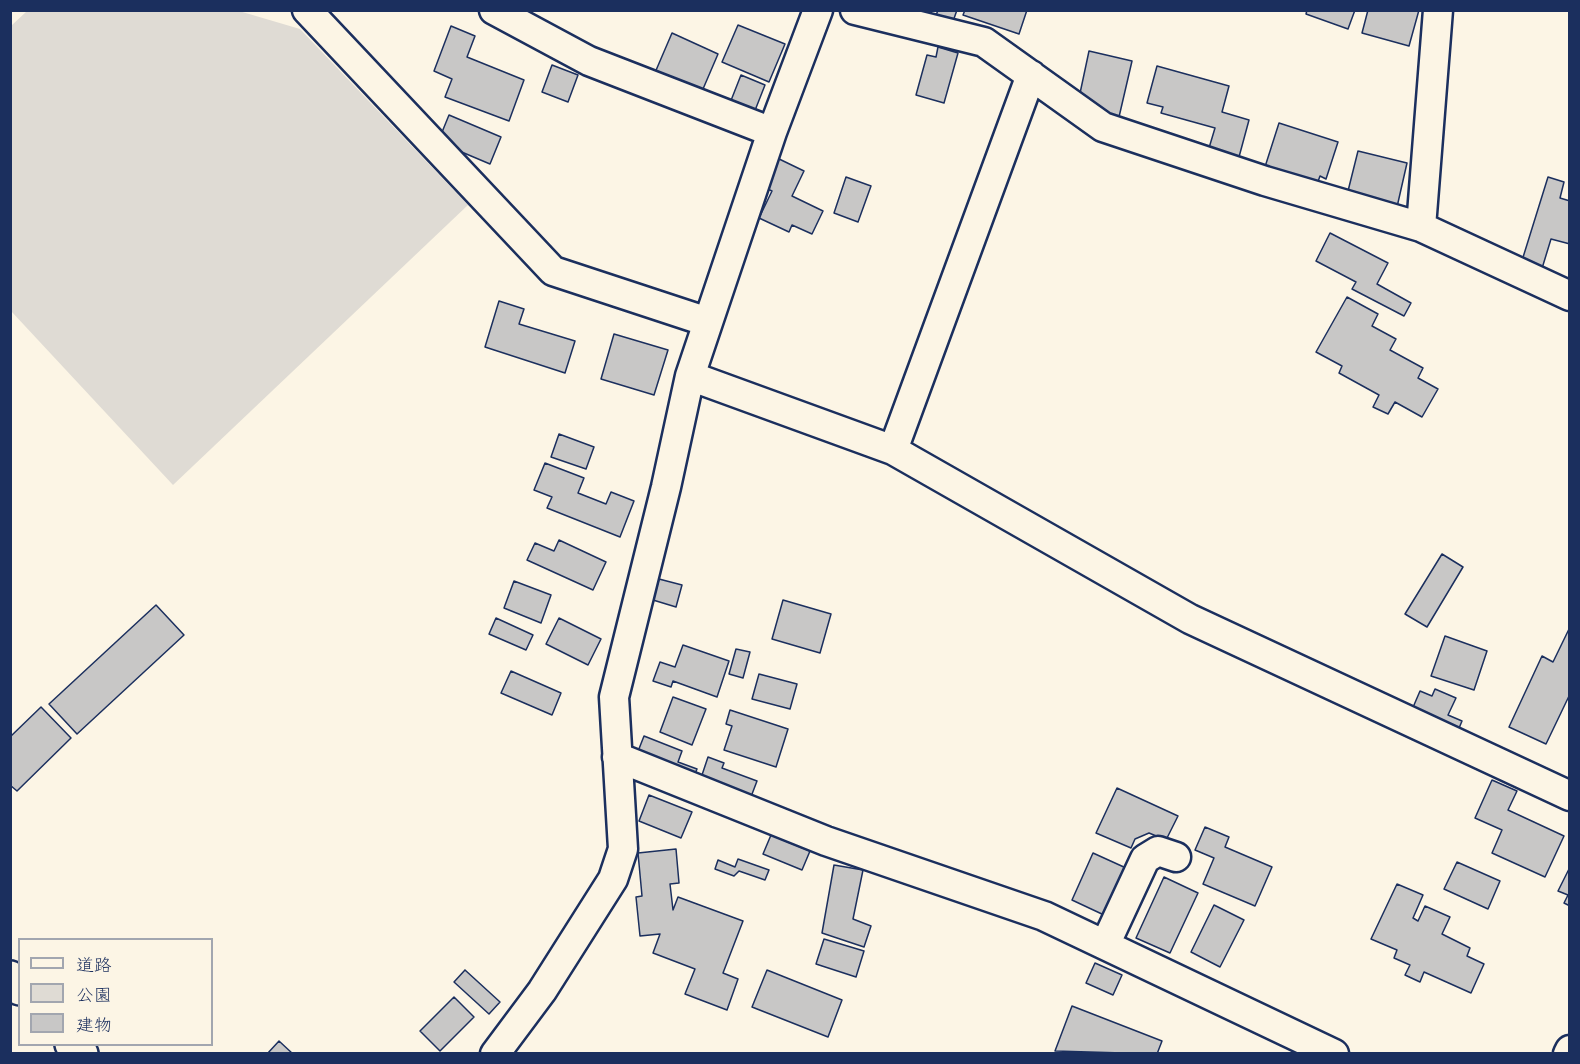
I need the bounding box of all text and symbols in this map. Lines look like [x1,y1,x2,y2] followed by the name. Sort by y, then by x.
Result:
[18,938,213,1046] legend
[76,954,112,977] text: 道路
[76,984,112,1007] text: 公園
[76,1014,112,1037] text: 建物

